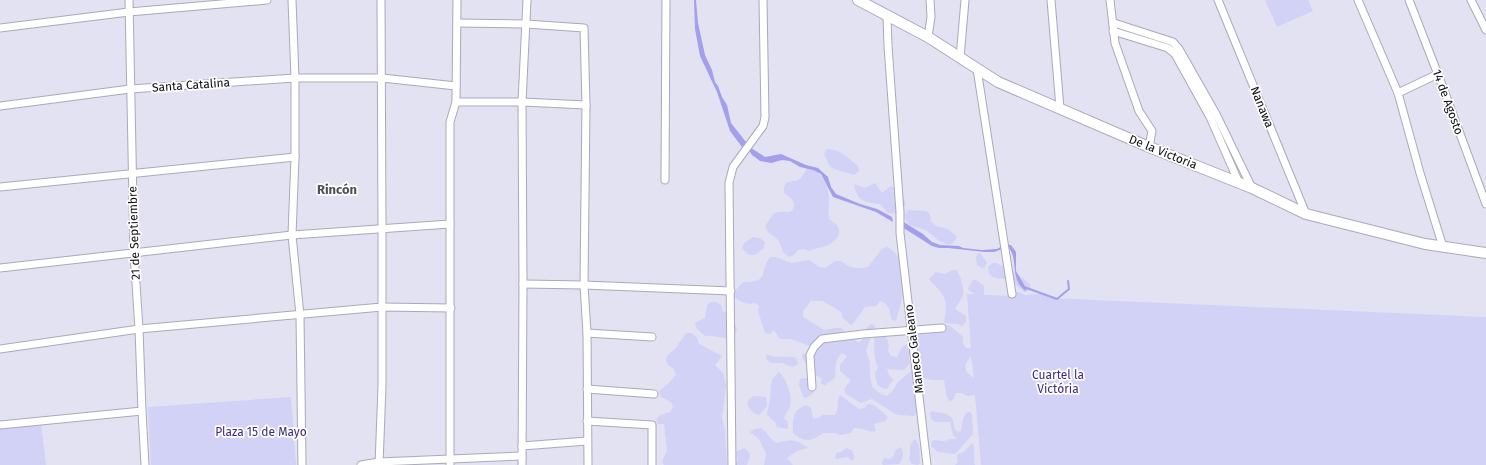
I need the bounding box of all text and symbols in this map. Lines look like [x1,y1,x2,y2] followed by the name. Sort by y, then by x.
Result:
[1430,67,1466,137] street label: 14 de Agosto
[151,75,231,95] street label: Santa Catalina
[1247,84,1277,130] street label: Nanawa
[1127,132,1199,172] street label: De la Victoria
[317,182,357,197] district label: Rincón
[125,186,143,280] street label: 21 de Septiembre
[902,304,926,394] street label: Maneco Galeano
[1032,368,1084,396] park label: Cuartel la Victória
[215,425,307,439] park label: Plaza 15 de Mayo

